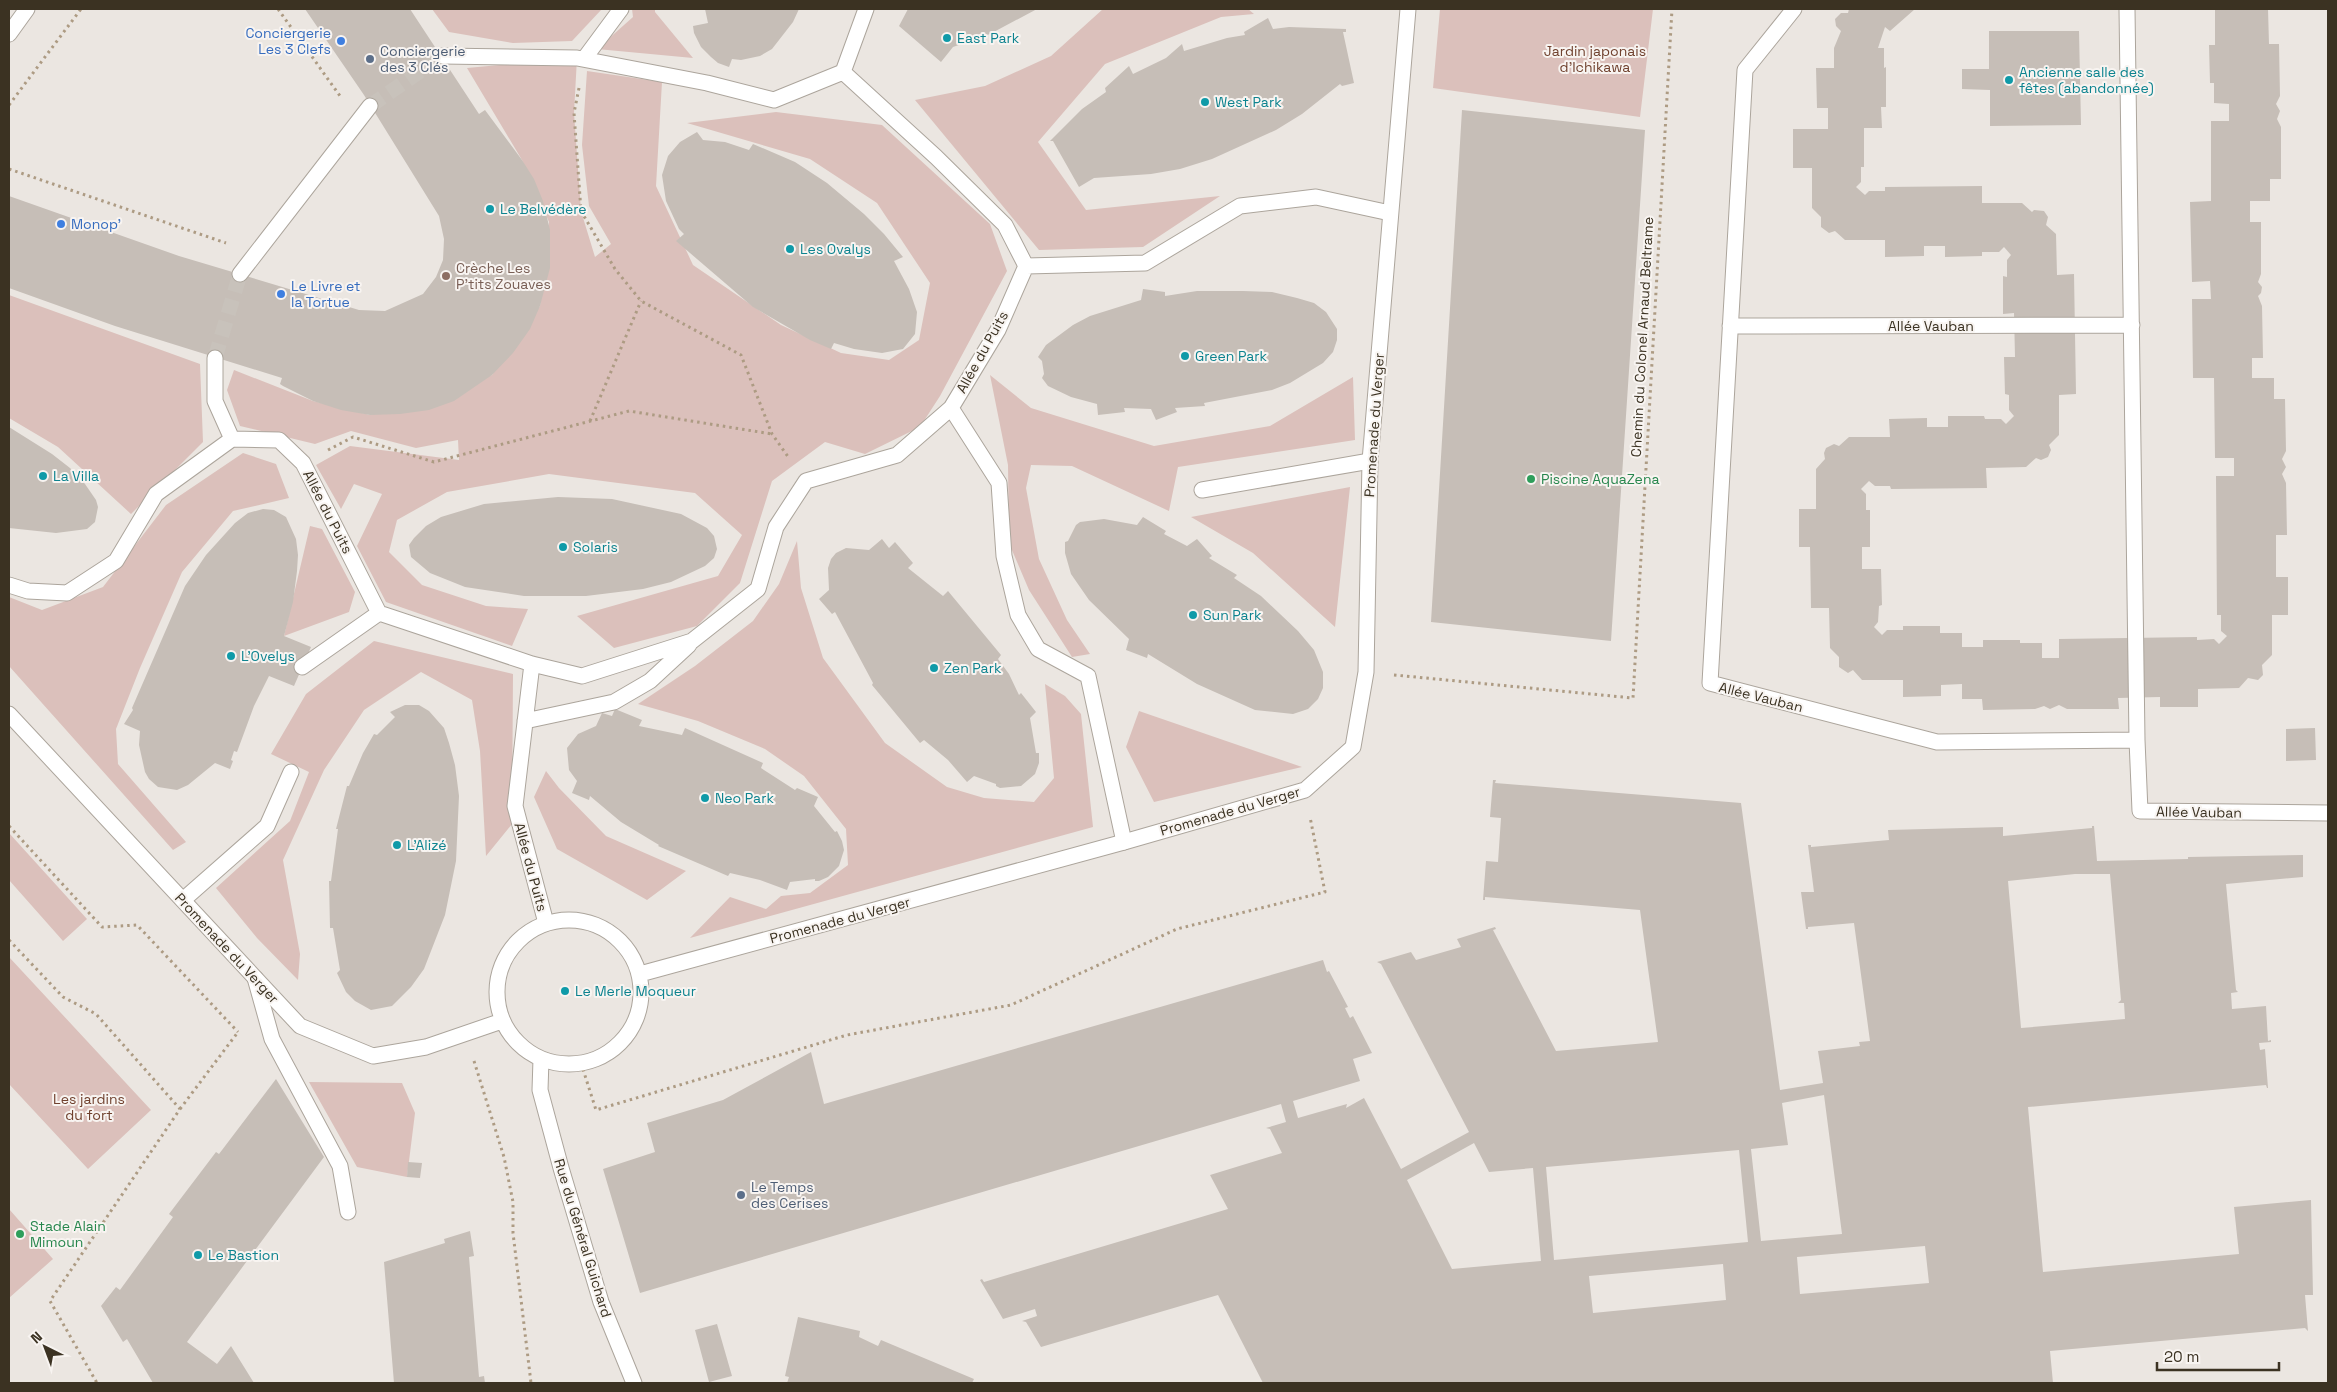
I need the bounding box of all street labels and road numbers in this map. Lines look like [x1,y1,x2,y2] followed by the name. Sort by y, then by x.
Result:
[1627,216,1657,458] street label: Chemin du Colonel Arnaud Beltrame
[952,308,1012,396] street label: Allée du Puits
[1888,317,1974,335] street label: Allée Vauban
[1360,352,1388,498] street label: Promenade du Verger
[299,467,357,557] street label: Allée du Puits
[1717,678,1805,716] street label: Allée Vauban
[1158,782,1302,840] street label: Promenade du Verger
[2156,802,2242,822] street label: Allée Vauban
[510,821,552,913] street label: Allée du Puits
[171,889,283,1007] street label: Promenade du Verger
[768,893,912,947] street label: Promenade du Verger
[550,1156,616,1320] street label: Rue du Général Guichard

